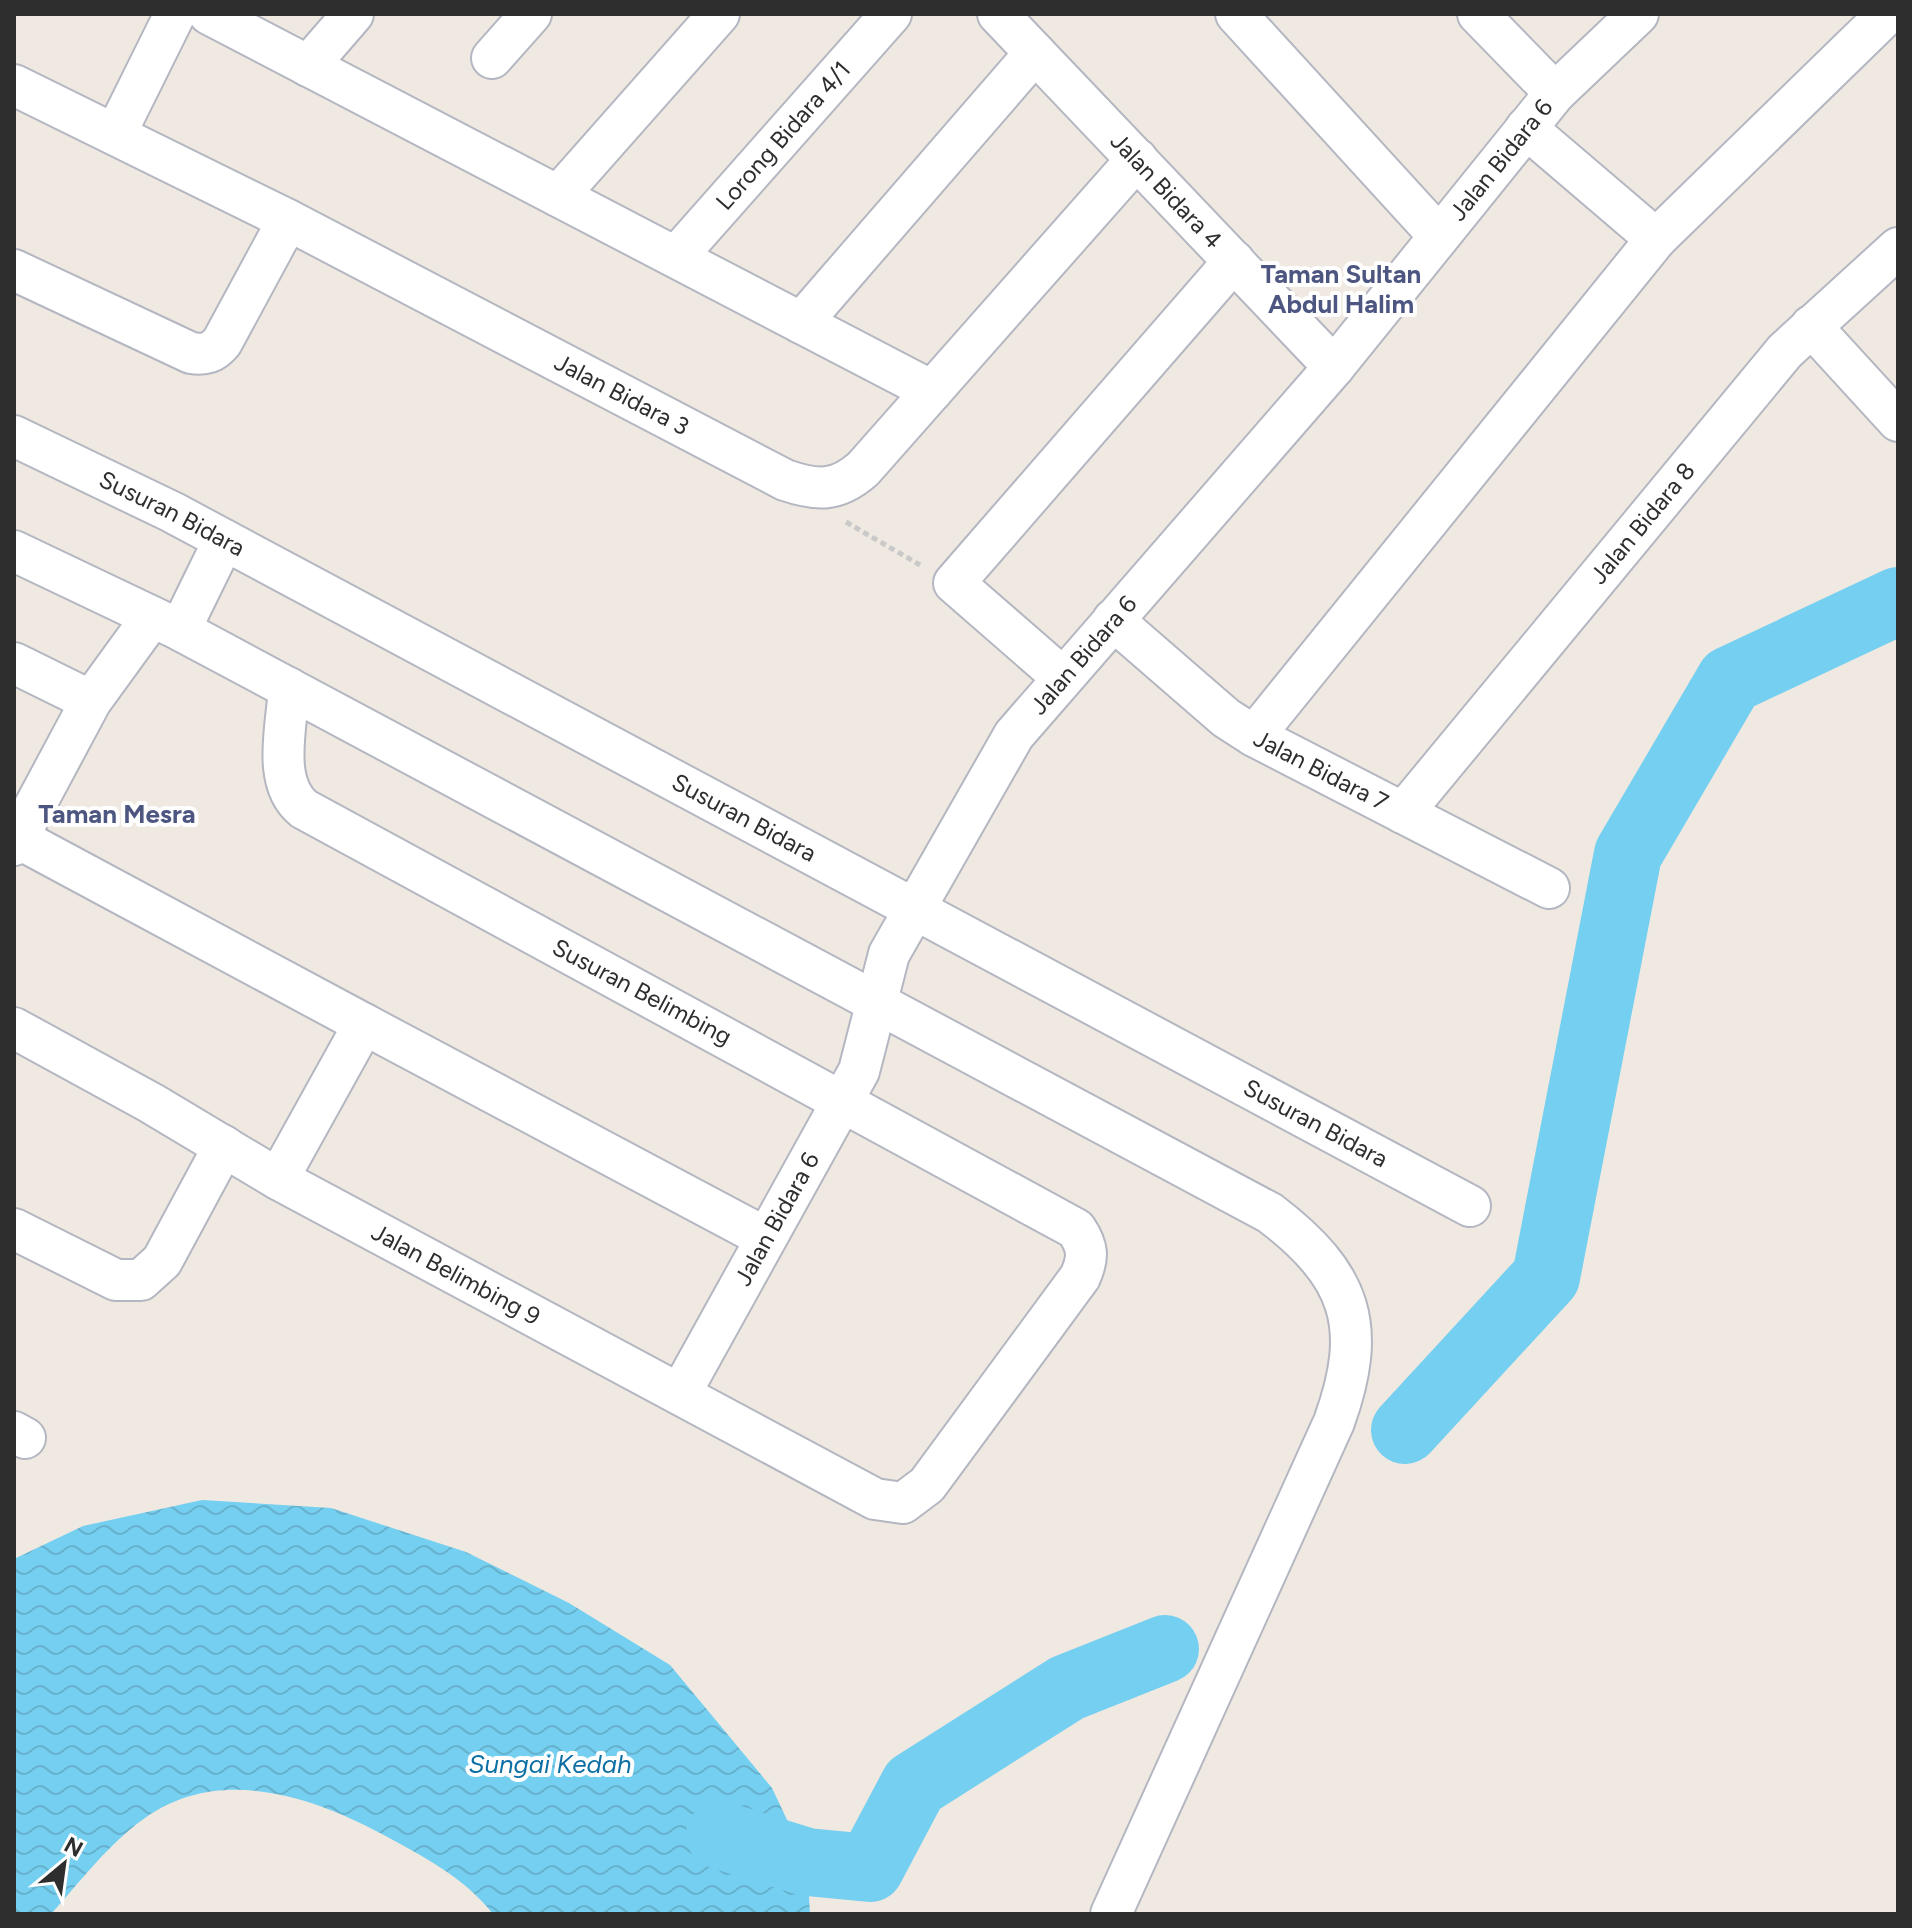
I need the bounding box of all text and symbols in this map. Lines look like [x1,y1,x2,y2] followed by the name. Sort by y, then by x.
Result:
[710,55,856,216] street label: Lorong Bidara 4/1
[1443,93,1558,226] street label: Jalan Bidara 6
[1105,126,1229,255] street label: Jalan Bidara 4
[1261,258,1421,320] district label: Taman Sultan Abdul Halim
[550,347,694,441] street label: Jalan Bidara 3
[1584,456,1701,590] street label: Jalan Bidara 8
[95,464,250,562] street label: Susuran Bidara
[1024,590,1143,720] street label: Jalan Bidara 6
[1249,723,1393,817] street label: Jalan Bidara 7
[667,767,821,868] street label: Susuran Bidara
[38,798,196,830] district label: Taman Mesra
[548,932,737,1051] street label: Susuran Belimbing
[1239,1073,1393,1173] street label: Susuran Bidara
[728,1147,825,1291] street label: Jalan Bidara 6
[367,1217,545,1331] street label: Jalan Belimbing 9
[469,1748,631,1780] water label: Sungai Kedah
[24,1824,104,1904] north arrow
[59,1831,87,1863] text: N

